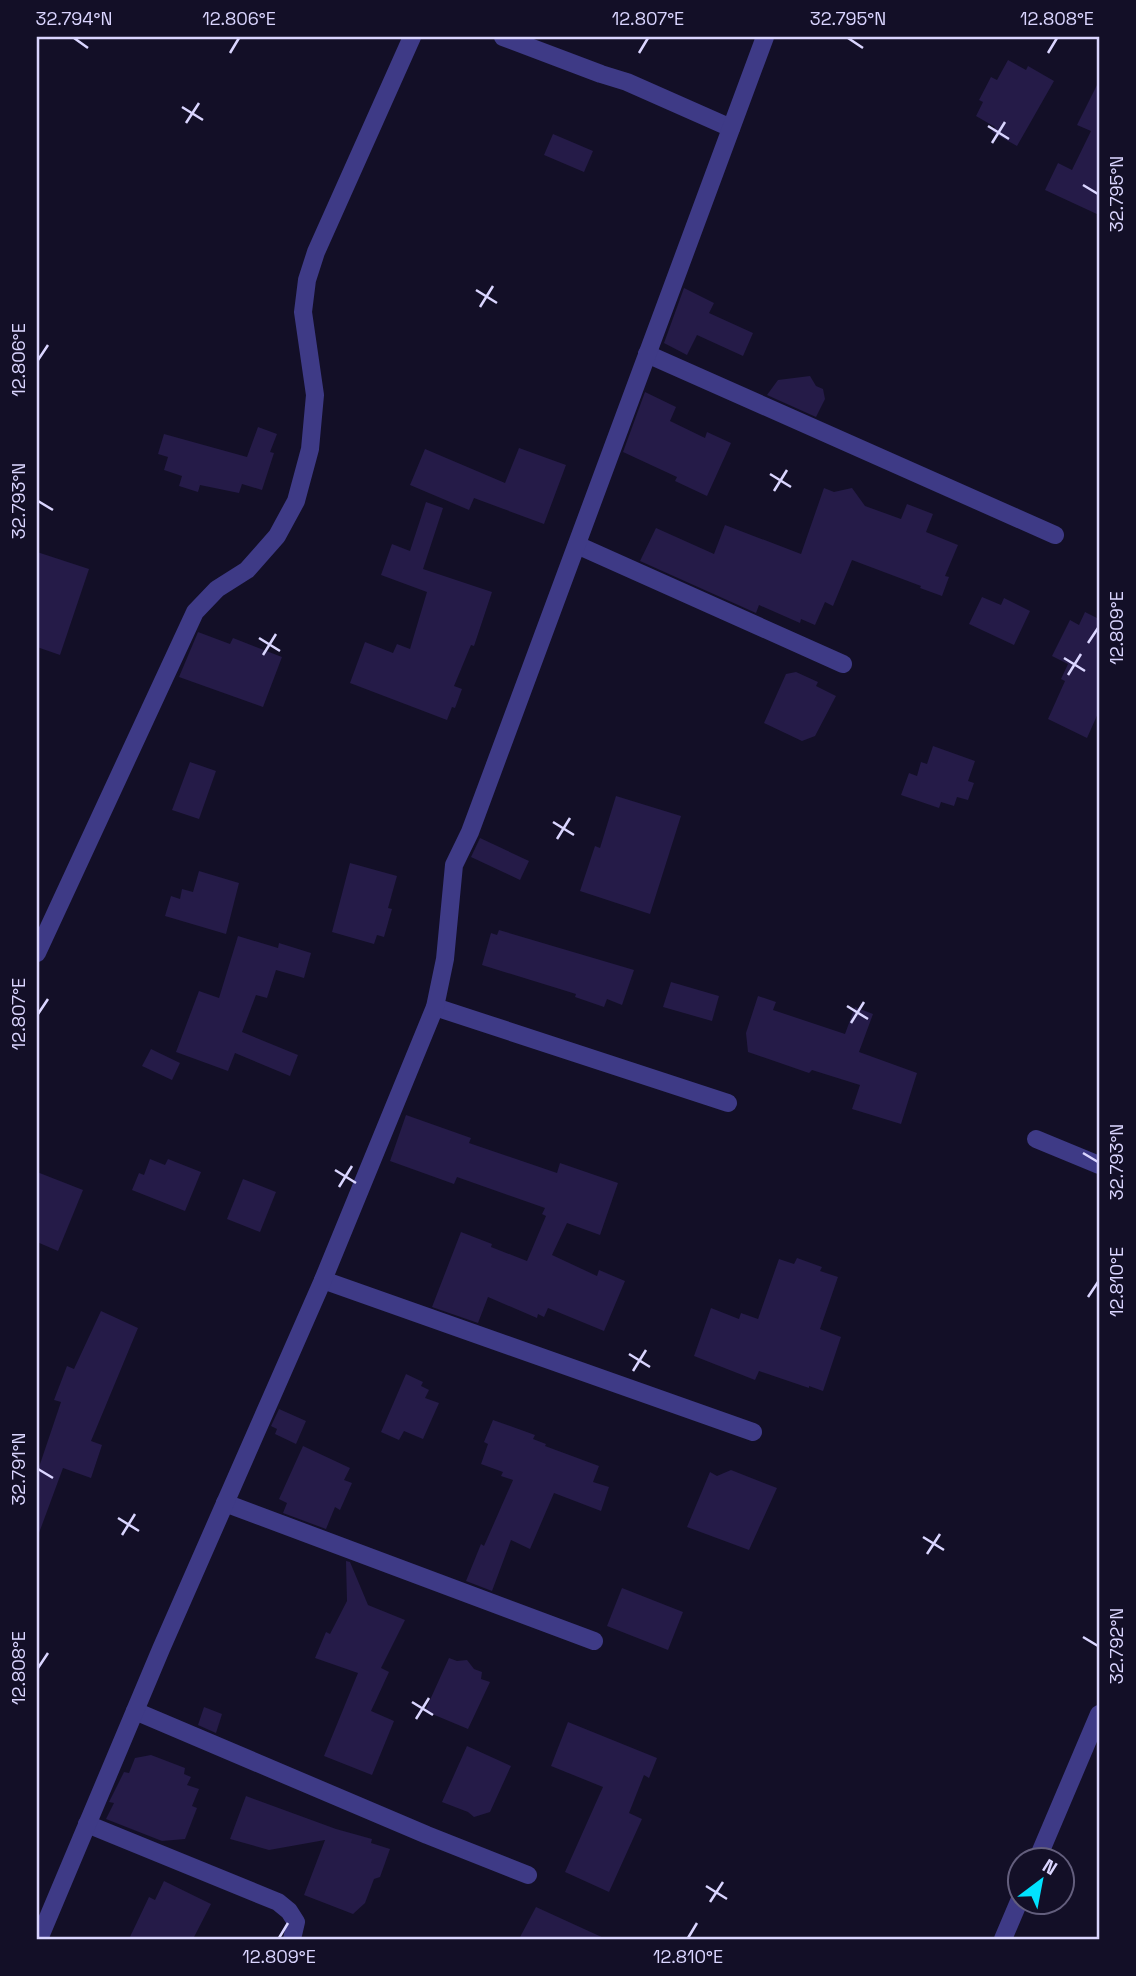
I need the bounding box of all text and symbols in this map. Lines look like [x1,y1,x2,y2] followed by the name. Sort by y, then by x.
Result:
[36,7,112,30] text: 32.794°N
[202,7,276,30] text: 12.806°E
[612,7,684,30] text: 12.807°E
[810,7,886,30] text: 32.795°N
[1020,7,1094,30] text: 12.808°E
[1105,156,1128,232] text: 32.795°N
[7,323,30,397] text: 12.806°E
[7,463,30,539] text: 32.793°N
[1105,591,1128,665] text: 12.809°E
[7,978,30,1050] text: 12.807°E
[1105,1124,1128,1200] text: 32.793°N
[1105,1247,1128,1317] text: 12.810°E
[7,1432,30,1506] text: 32.791°N
[1105,1608,1128,1684] text: 32.792°N
[7,1631,30,1705] text: 12.808°E
[1006,1846,1076,1916] north arrow
[1038,1853,1062,1881] text: N
[242,1945,316,1968] text: 12.809°E
[653,1945,723,1968] text: 12.810°E

